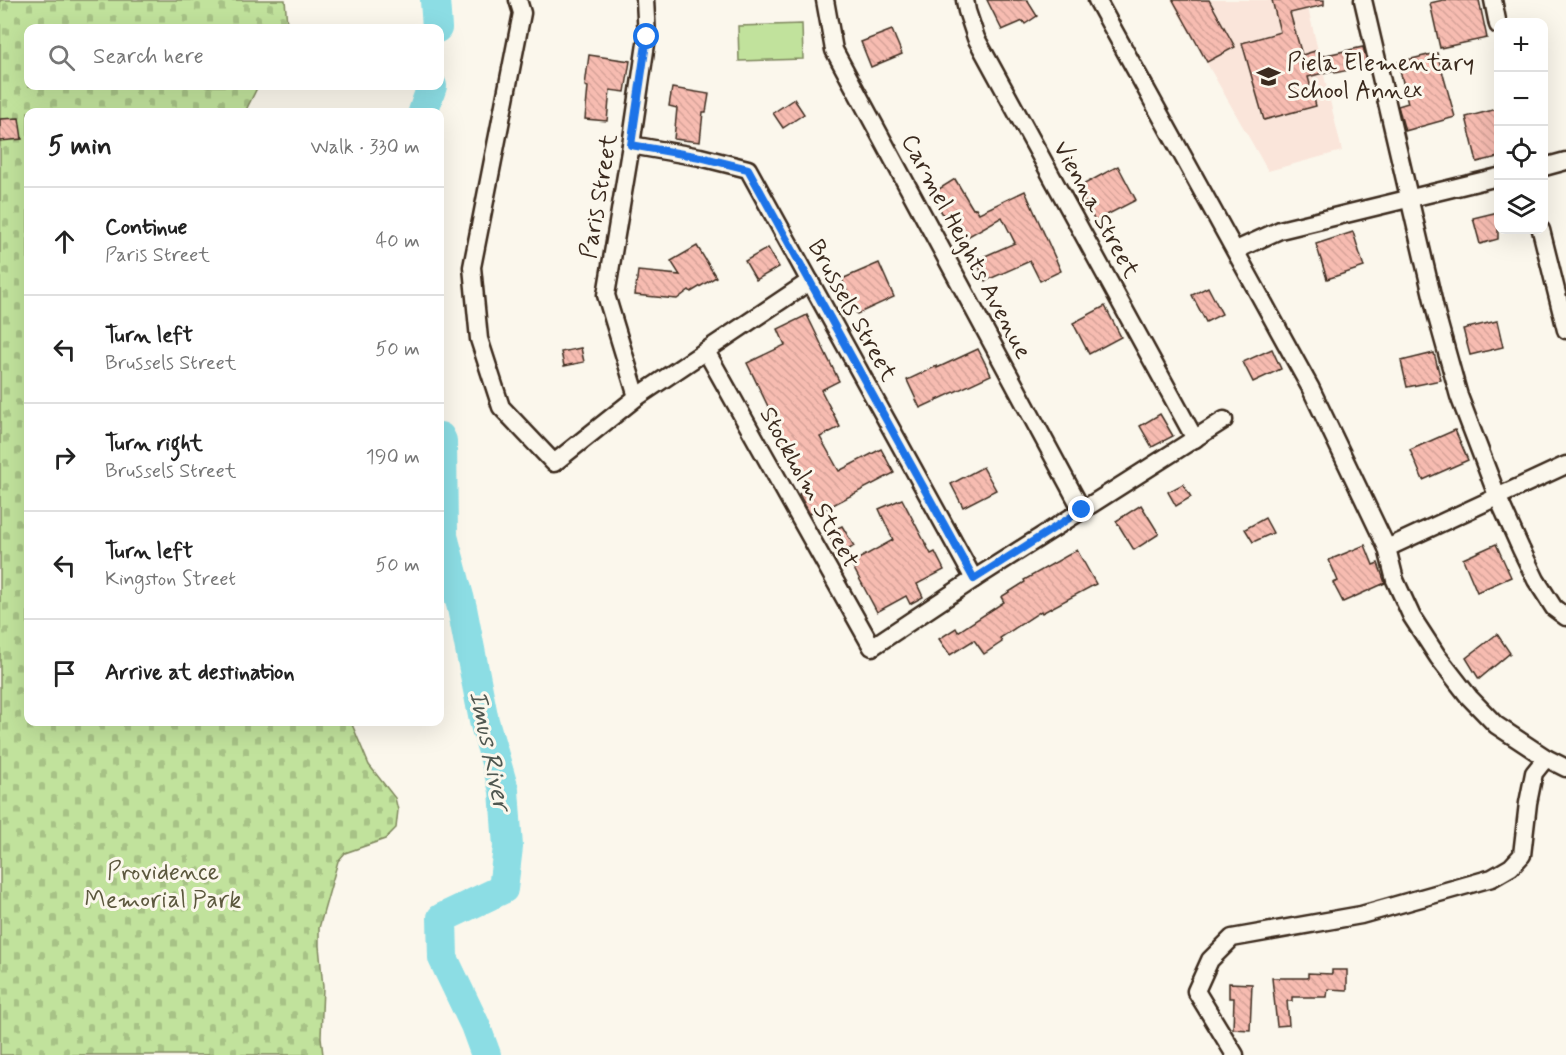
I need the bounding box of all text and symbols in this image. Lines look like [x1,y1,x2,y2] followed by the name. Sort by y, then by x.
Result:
[1494,18,1548,234] map controls
[1494,18,1548,72] button: +
[633,23,659,49] route start
[24,24,444,90] search box
[45,41,78,74] icon: search
[93,43,204,71] text: Search here
[1287,48,1474,107] place label: Piela Elementary School Annex
[1256,63,1282,89] school or university icon: Piela Elementary School Annex
[1494,72,1548,126] button: −
[1494,126,1548,180] button: locate
[893,129,1038,365] street label: Carmel Heights Avenue
[48,130,112,164] text: 5 min
[573,131,626,261] street label: Paris Street
[311,134,420,161] text: Walk · 330 m
[1045,136,1146,284] street label: Vienna Street
[1494,180,1548,234] button: layers
[105,214,187,242] text: Continue
[48,225,81,258] icon: ahead
[376,228,420,255] text: 40 m
[800,234,903,387] street label: Brussels Street
[105,242,210,269] text: Paris Street
[105,322,193,350] text: Turn left
[48,333,81,366] icon: left
[375,336,420,363] text: 50 m
[105,350,236,377] text: Brussels Street
[752,402,866,574] street label: Stockholm Street
[105,430,203,458] text: Turn right
[48,441,81,474] icon: right
[366,444,420,471] text: 190 m
[105,458,236,485] text: Brussels Street
[1068,496,1094,522] route end
[105,538,193,566] text: Turn left
[48,549,81,582] icon: left
[375,552,420,579] text: 50 m
[105,566,236,593] text: Kingston Street
[48,657,81,690] icon: arrive
[105,659,295,687] text: Arrive at destination
[460,687,519,817] water label: Imus River
[85,857,241,916] park label: Providence Memorial Park

